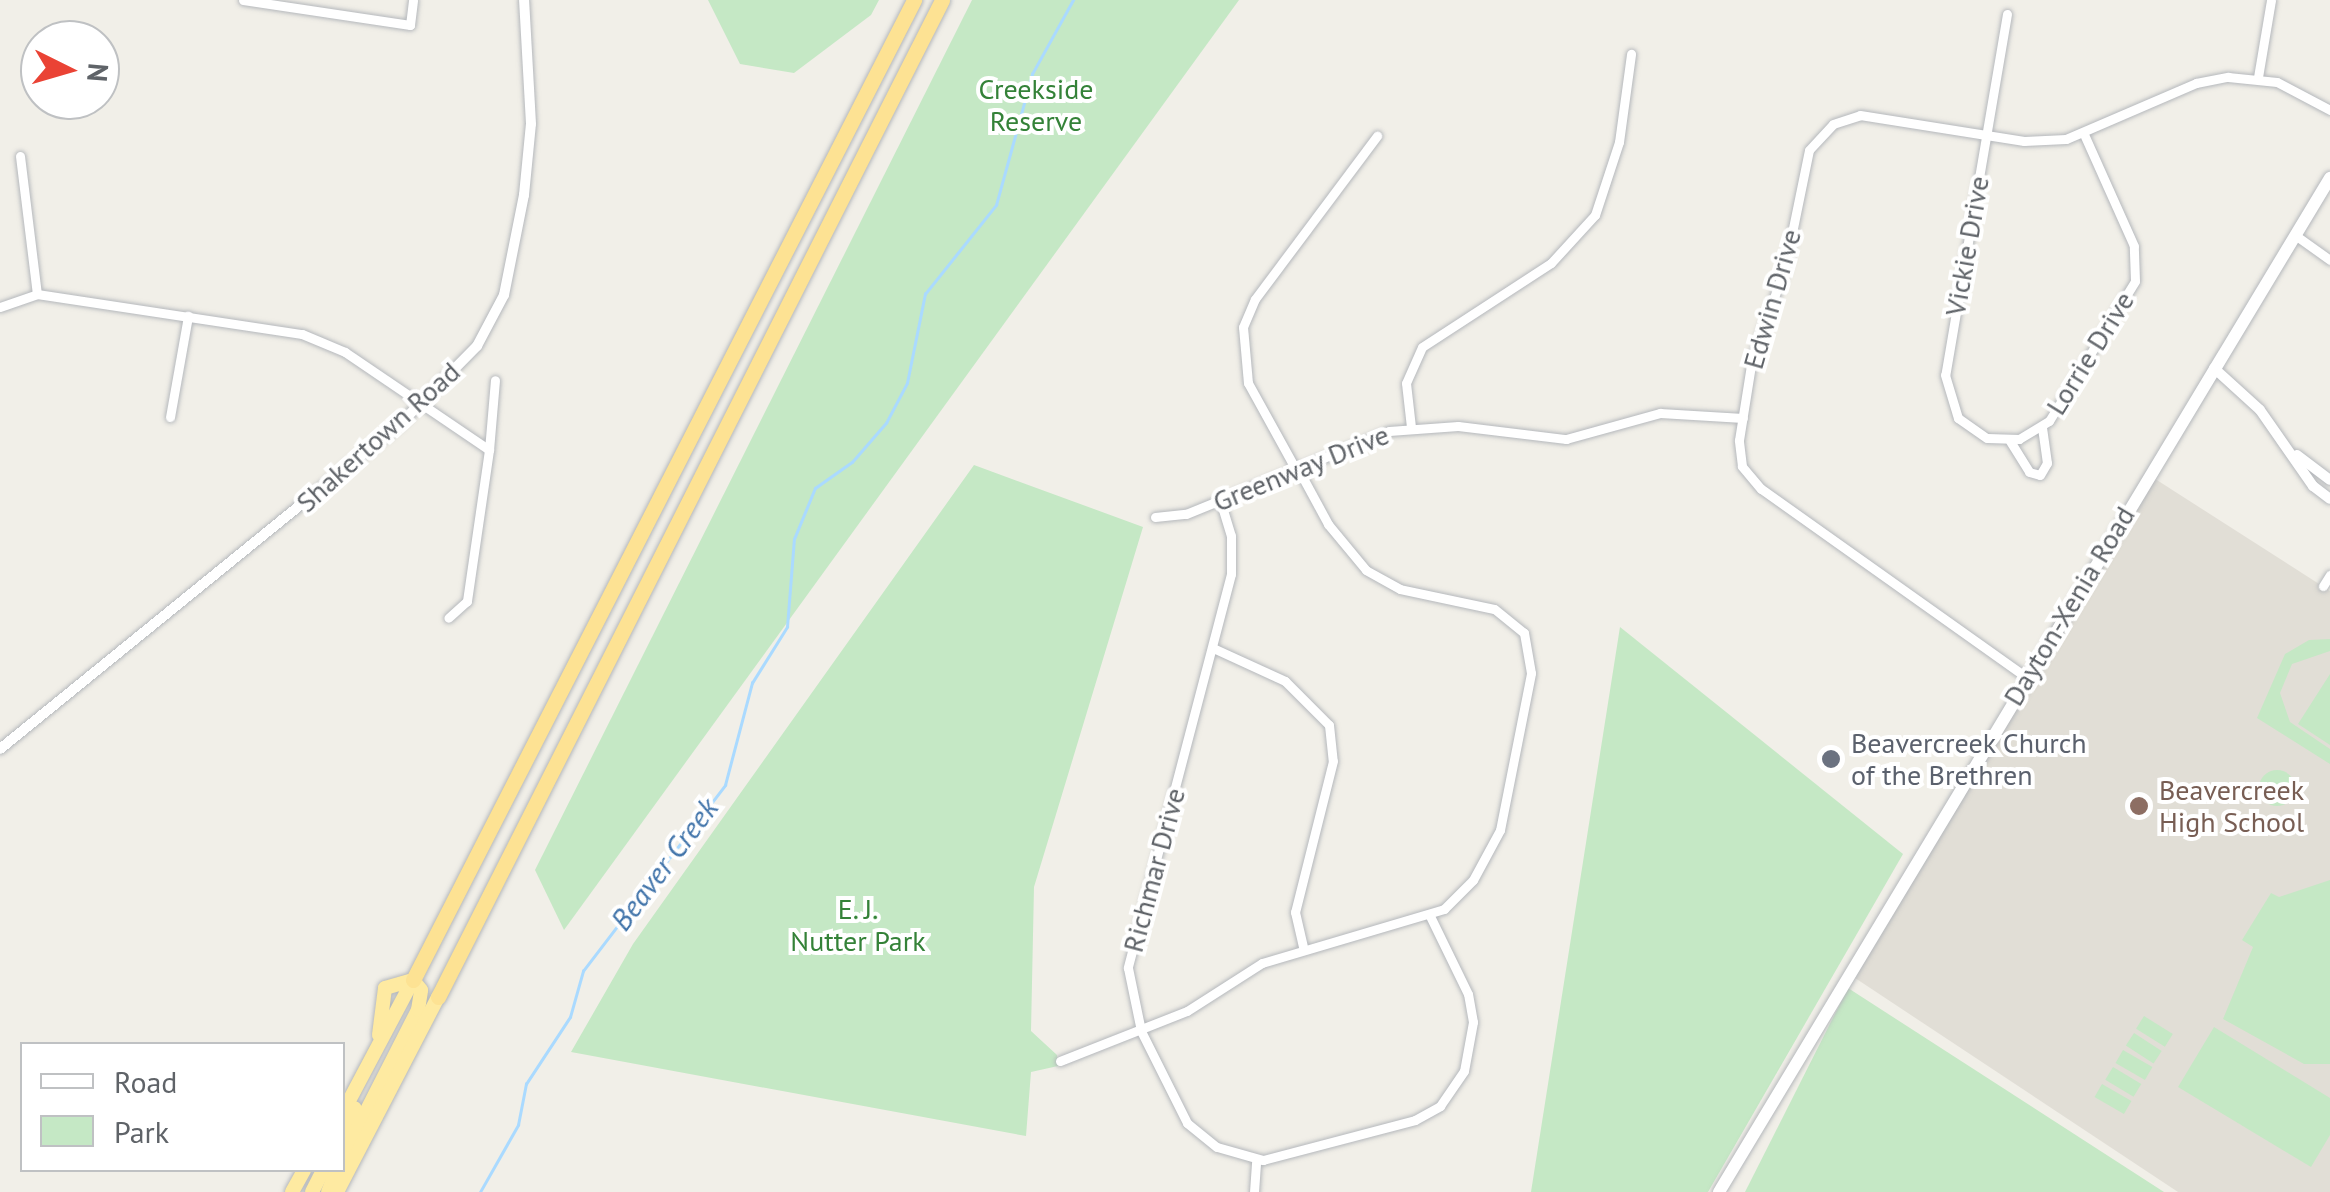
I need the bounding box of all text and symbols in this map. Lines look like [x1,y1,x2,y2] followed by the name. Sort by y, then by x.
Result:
[20,20,120,120] north arrow
[79,62,118,83] text: N
[978,72,1094,138] park label: Creekside Reserve
[1938,173,1996,319] street label: Vickie Drive
[1736,225,1808,373] street label: Edwin Drive
[2039,285,2141,421] street label: Lorrie Drive
[289,355,467,519] street label: Shakertown Road
[1208,417,1394,519] street label: Greenway Drive
[1996,500,2142,712] street label: Dayton-Xenia Road
[1851,726,2087,792] place label: Beavercreek Church of the Brethren
[1820,748,1842,770] marker: Beavercreek Church of the Brethren
[2159,773,2304,839] place label: Beavercreek High School
[1116,784,1192,956] street label: Richmar Drive
[603,791,725,937] water label: Beaver Creek
[2128,795,2150,817] marker: Beavercreek High School
[790,892,926,958] park label: E. J. Nutter Park
[20,1042,345,1172] legend
[114,1062,178,1101] text: Road
[114,1112,169,1151] text: Park

